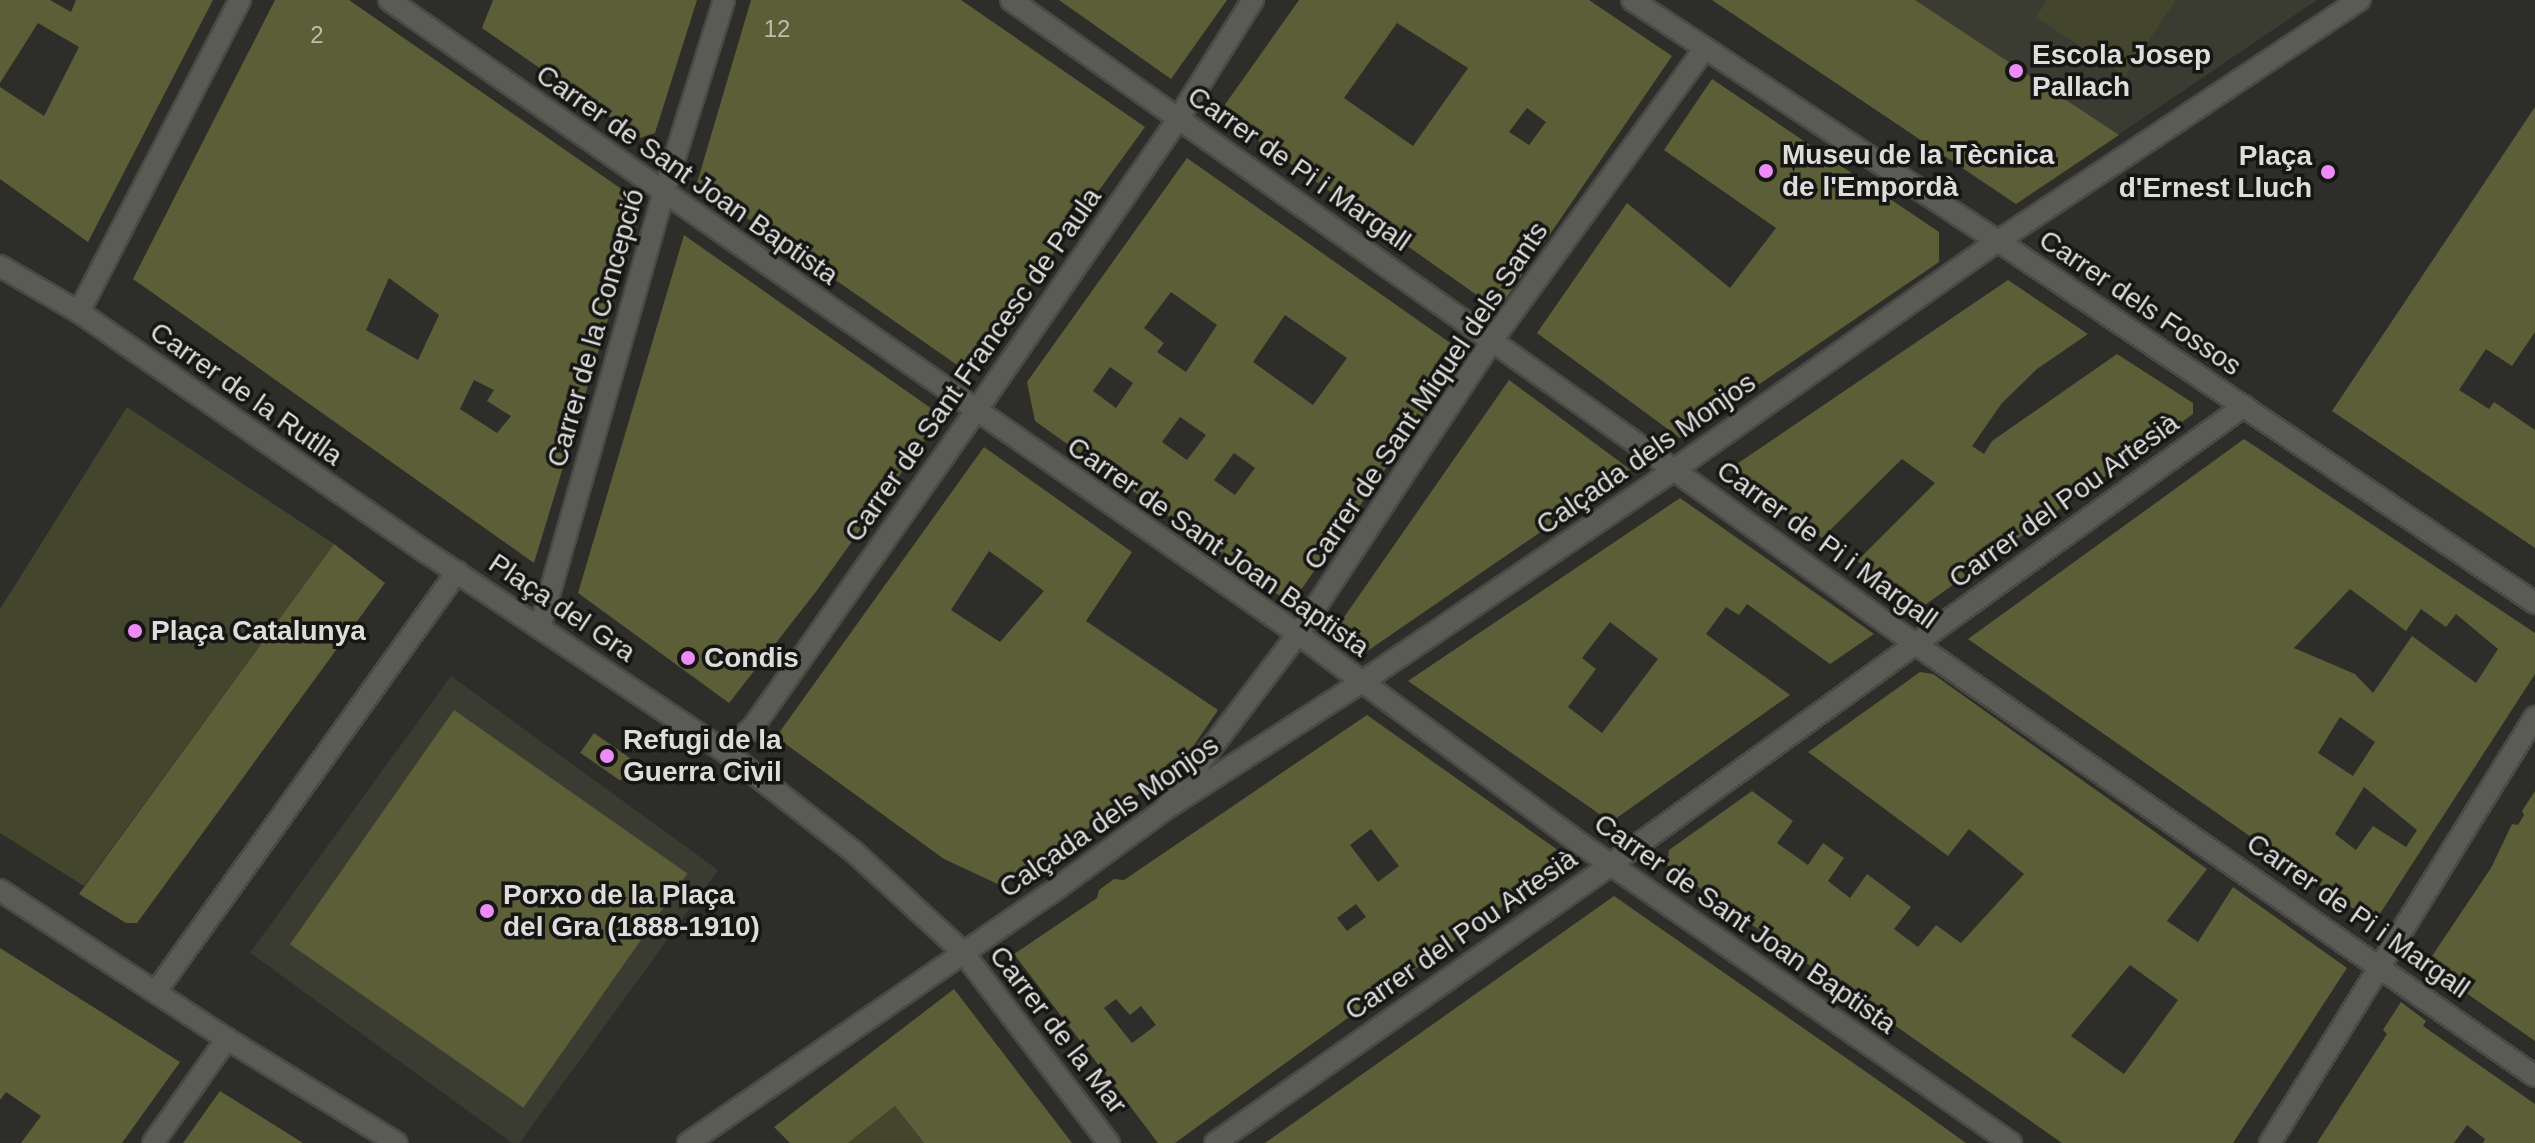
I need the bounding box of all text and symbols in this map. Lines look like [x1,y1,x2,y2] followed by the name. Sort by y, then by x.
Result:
[764,15,790,43] house number: 12
[310,21,324,49] house number: 2
[2032,38,2211,104] place label: Escola Josep Pallach
[529,58,845,292] street label: Carrer de Sant Joan Baptista
[2007,62,2025,80] marker: Escola Josep Pallach
[1181,79,1417,259] street label: Carrer de Pi i Margall
[1782,138,2054,204] place label: Museu de la Tècnica de l'Empordà
[2119,139,2312,205] place label: Plaça d'Ernest Lluch
[1757,162,1775,180] marker: Museu de la Tècnica de l'Empordà
[2319,163,2337,181] marker: Plaça d'Ernest Lluch
[837,181,1109,549] street label: Carrer de Sant Francesc de Paula
[540,185,652,471] street label: Carrer de la Concepció
[1297,216,1555,576] street label: Carrer de Sant Miquel dels Sants
[2033,223,2247,383] street label: Carrer dels Fossos
[143,315,349,473] street label: Carrer de la Rutlla
[1530,366,1762,542] street label: Calçada dels Monjos
[1942,406,2186,596] street label: Carrer del Pou Artesià
[1060,430,1376,664] street label: Carrer de Sant Joan Baptista
[1710,454,1944,636] street label: Carrer de Pi i Margall
[482,547,642,669] street label: Plaça del Gra
[151,614,366,648] place label: Plaça Catalunya
[126,622,144,640] marker: Plaça Catalunya
[704,641,799,675] place label: Condis
[679,649,697,667] marker: Condis
[623,723,782,789] place label: Refugi de la Guerra Civil
[993,729,1225,905] street label: Calçada dels Monjos
[598,747,616,765] marker: Refugi de la Guerra Civil
[1587,807,1903,1041] street label: Carrer de Sant Joan Baptista
[2240,826,2476,1006] street label: Carrer de Pi i Margall
[1338,842,1584,1028] street label: Carrer del Pou Artesià
[503,878,760,944] place label: Porxo de la Plaça del Gra (1888-1910)
[478,902,496,920] marker: Porxo de la Plaça del Gra (1888-1910)
[982,939,1134,1121] street label: Carrer de la Mar

